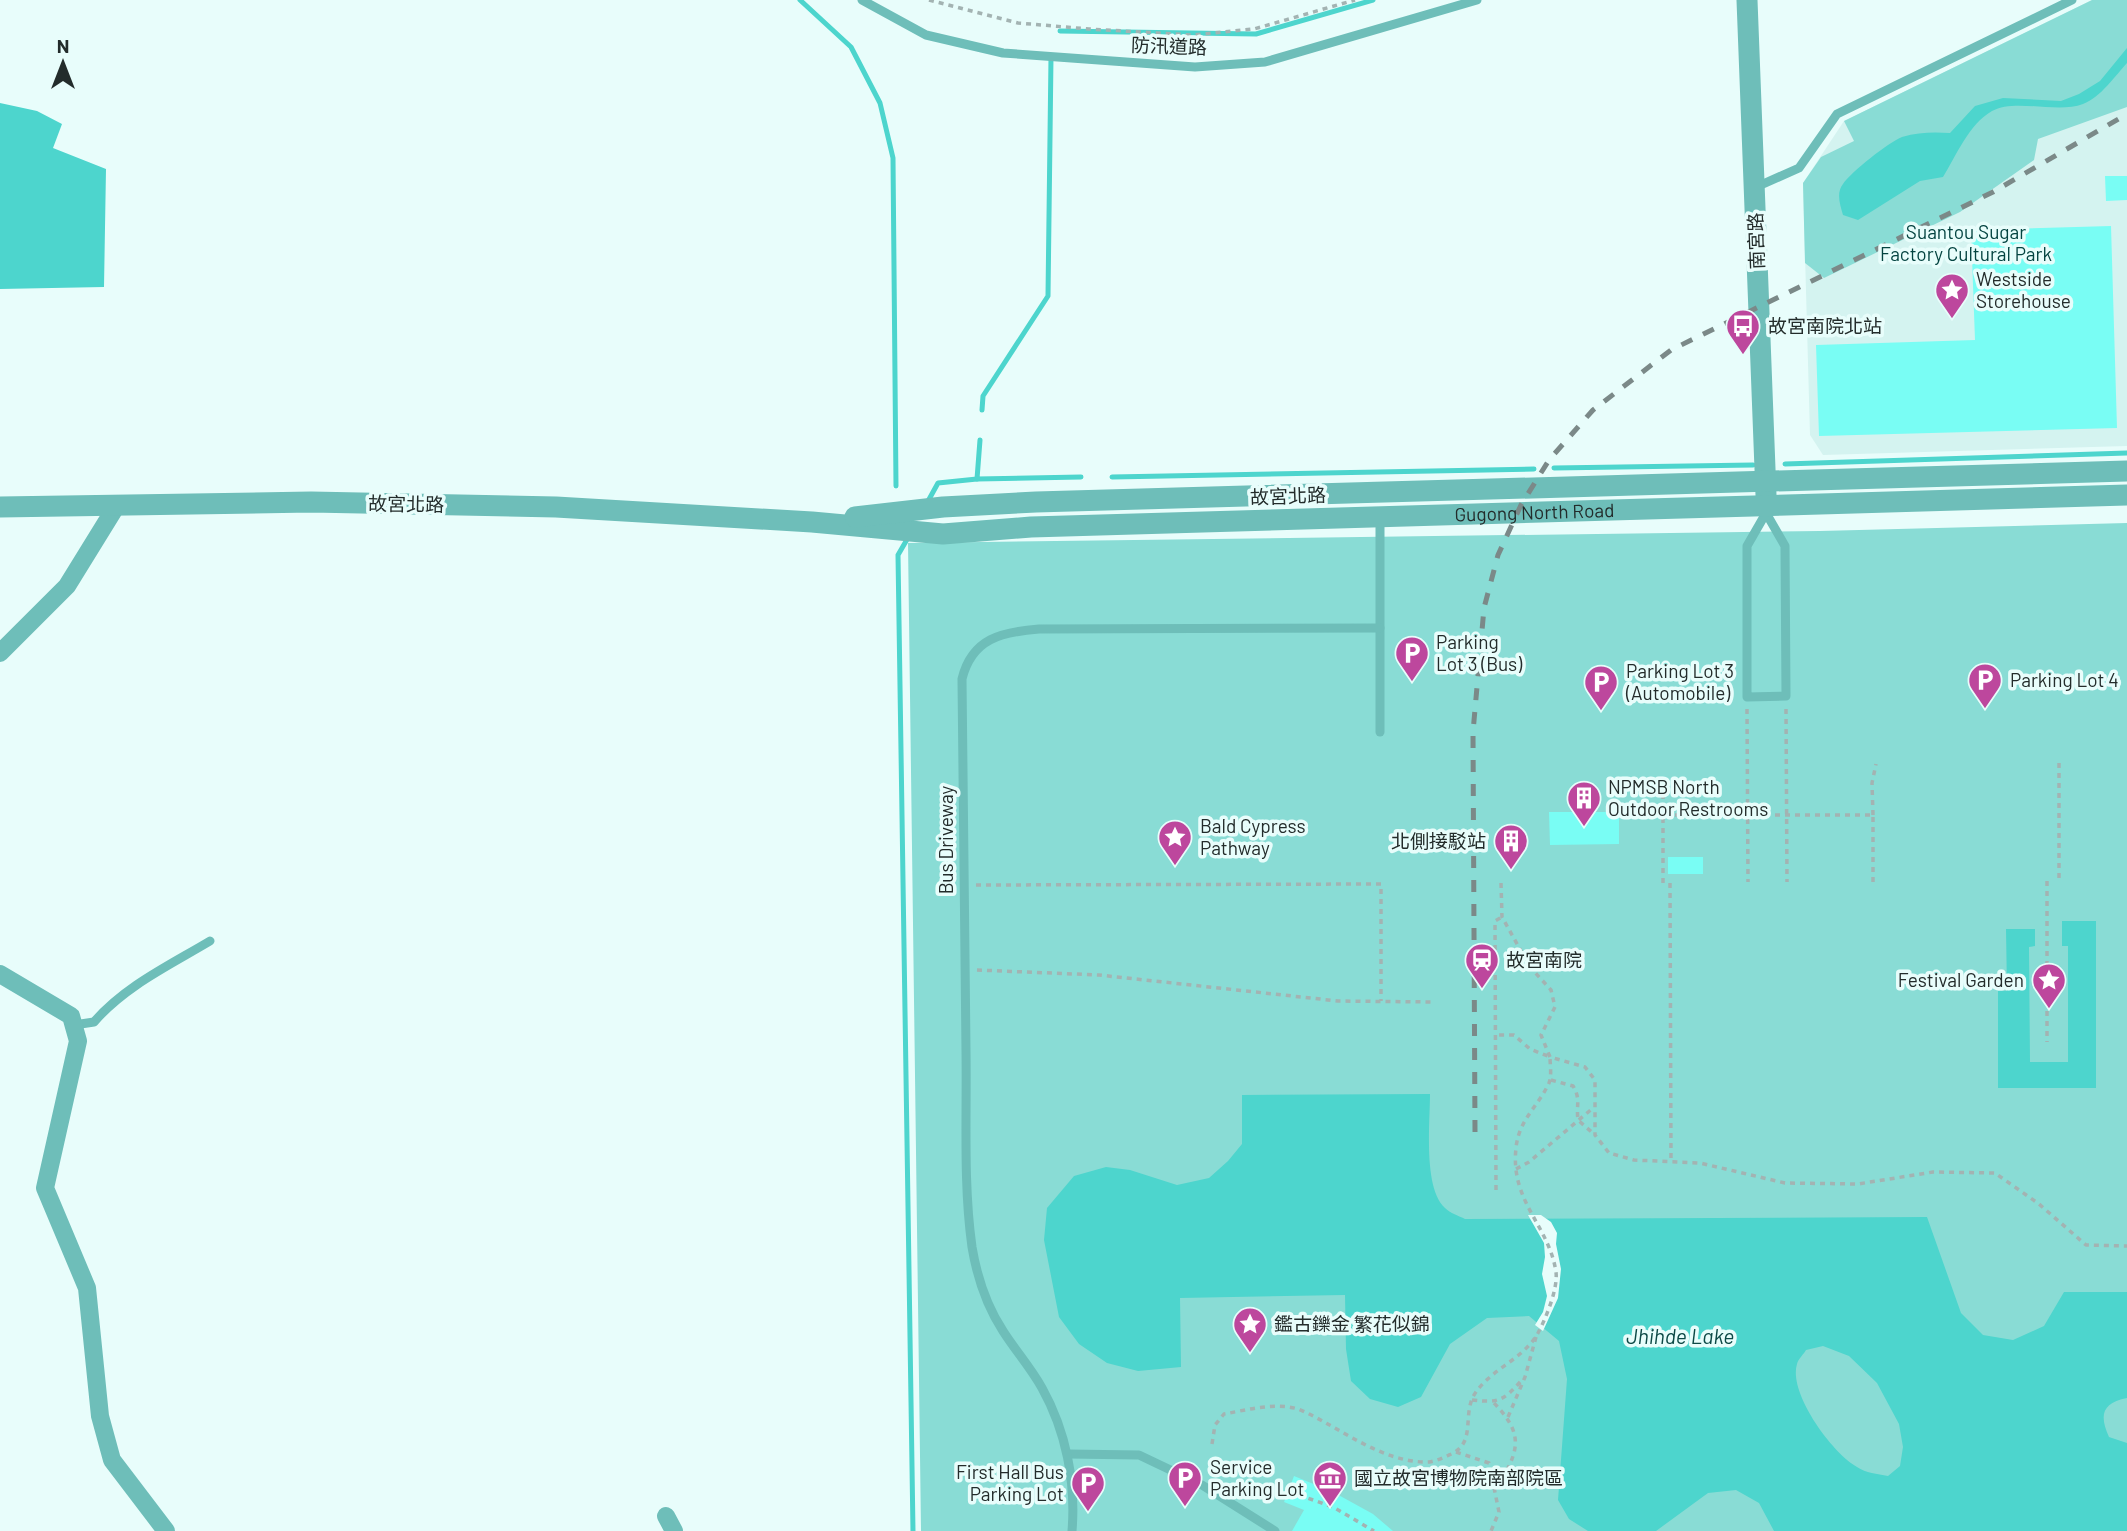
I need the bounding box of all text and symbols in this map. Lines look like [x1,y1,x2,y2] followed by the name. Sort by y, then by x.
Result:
[28,28,98,98] north arrow
[1131,33,1207,58] street label: 防汛道路
[57,34,69,57] text: N
[1743,212,1768,270] street label: 南宮路
[1880,220,2052,265] park label: Suantou Sugar Factory Cultural Park
[1976,267,2071,312] place label: Westside Storehouse
[1933,271,1971,320] place icon: Westside Storehouse
[1724,307,1762,356] bus stop icon: 故宮南院北站
[1768,314,1882,337] place label: 故宮南院北站
[1250,483,1326,508] street label: 故宮北路
[368,491,444,516] street label: 故宮北路
[1454,498,1615,526] street label: Gugong North Road
[1436,630,1523,675] place label: Parking Lot 3 (Bus)
[1393,634,1431,683] parking icon: Parking Lot 3 (Bus)
[1625,659,1734,704] place label: Parking Lot 3 (Automobile)
[1966,661,2004,710] parking icon: Parking Lot 4
[1582,663,1620,712] parking icon: Parking Lot 3 (Automobile)
[2010,668,2119,691] place label: Parking Lot 4
[1608,775,1768,820] place label: NPMSB North Outdoor Restrooms
[1565,779,1603,828] building icon: NPMSB North Outdoor Restrooms
[934,785,957,894] street label: Bus Driveway
[1200,814,1306,859] place label: Bald Cypress Pathway
[1156,818,1194,867] place icon: Bald Cypress Pathway
[1492,822,1530,871] building icon: 北側接駁站
[1391,829,1486,852] place label: 北側接駁站
[1463,941,1501,990] station icon: 故宮南院
[1506,948,1582,971] place label: 故宮南院
[2030,961,2068,1010] place icon: Festival Garden
[1898,968,2024,991] place label: Festival Garden
[1231,1305,1269,1354] place icon: 鑑古鑠金 繁花似錦
[1274,1312,1430,1335] place label: 鑑古鑠金 繁花似錦
[1626,1323,1734,1348] water label: Jhihde Lake
[1210,1455,1304,1500] place label: Service Parking Lot
[1166,1459,1204,1508] parking icon: Service Parking Lot
[1311,1459,1349,1508] museum icon: 國立故宮博物院南部院區
[956,1460,1064,1505] place label: First Hall Bus Parking Lot
[1069,1464,1107,1513] parking icon: First Hall Bus Parking Lot
[1354,1466,1563,1489] place label: 國立故宮博物院南部院區

